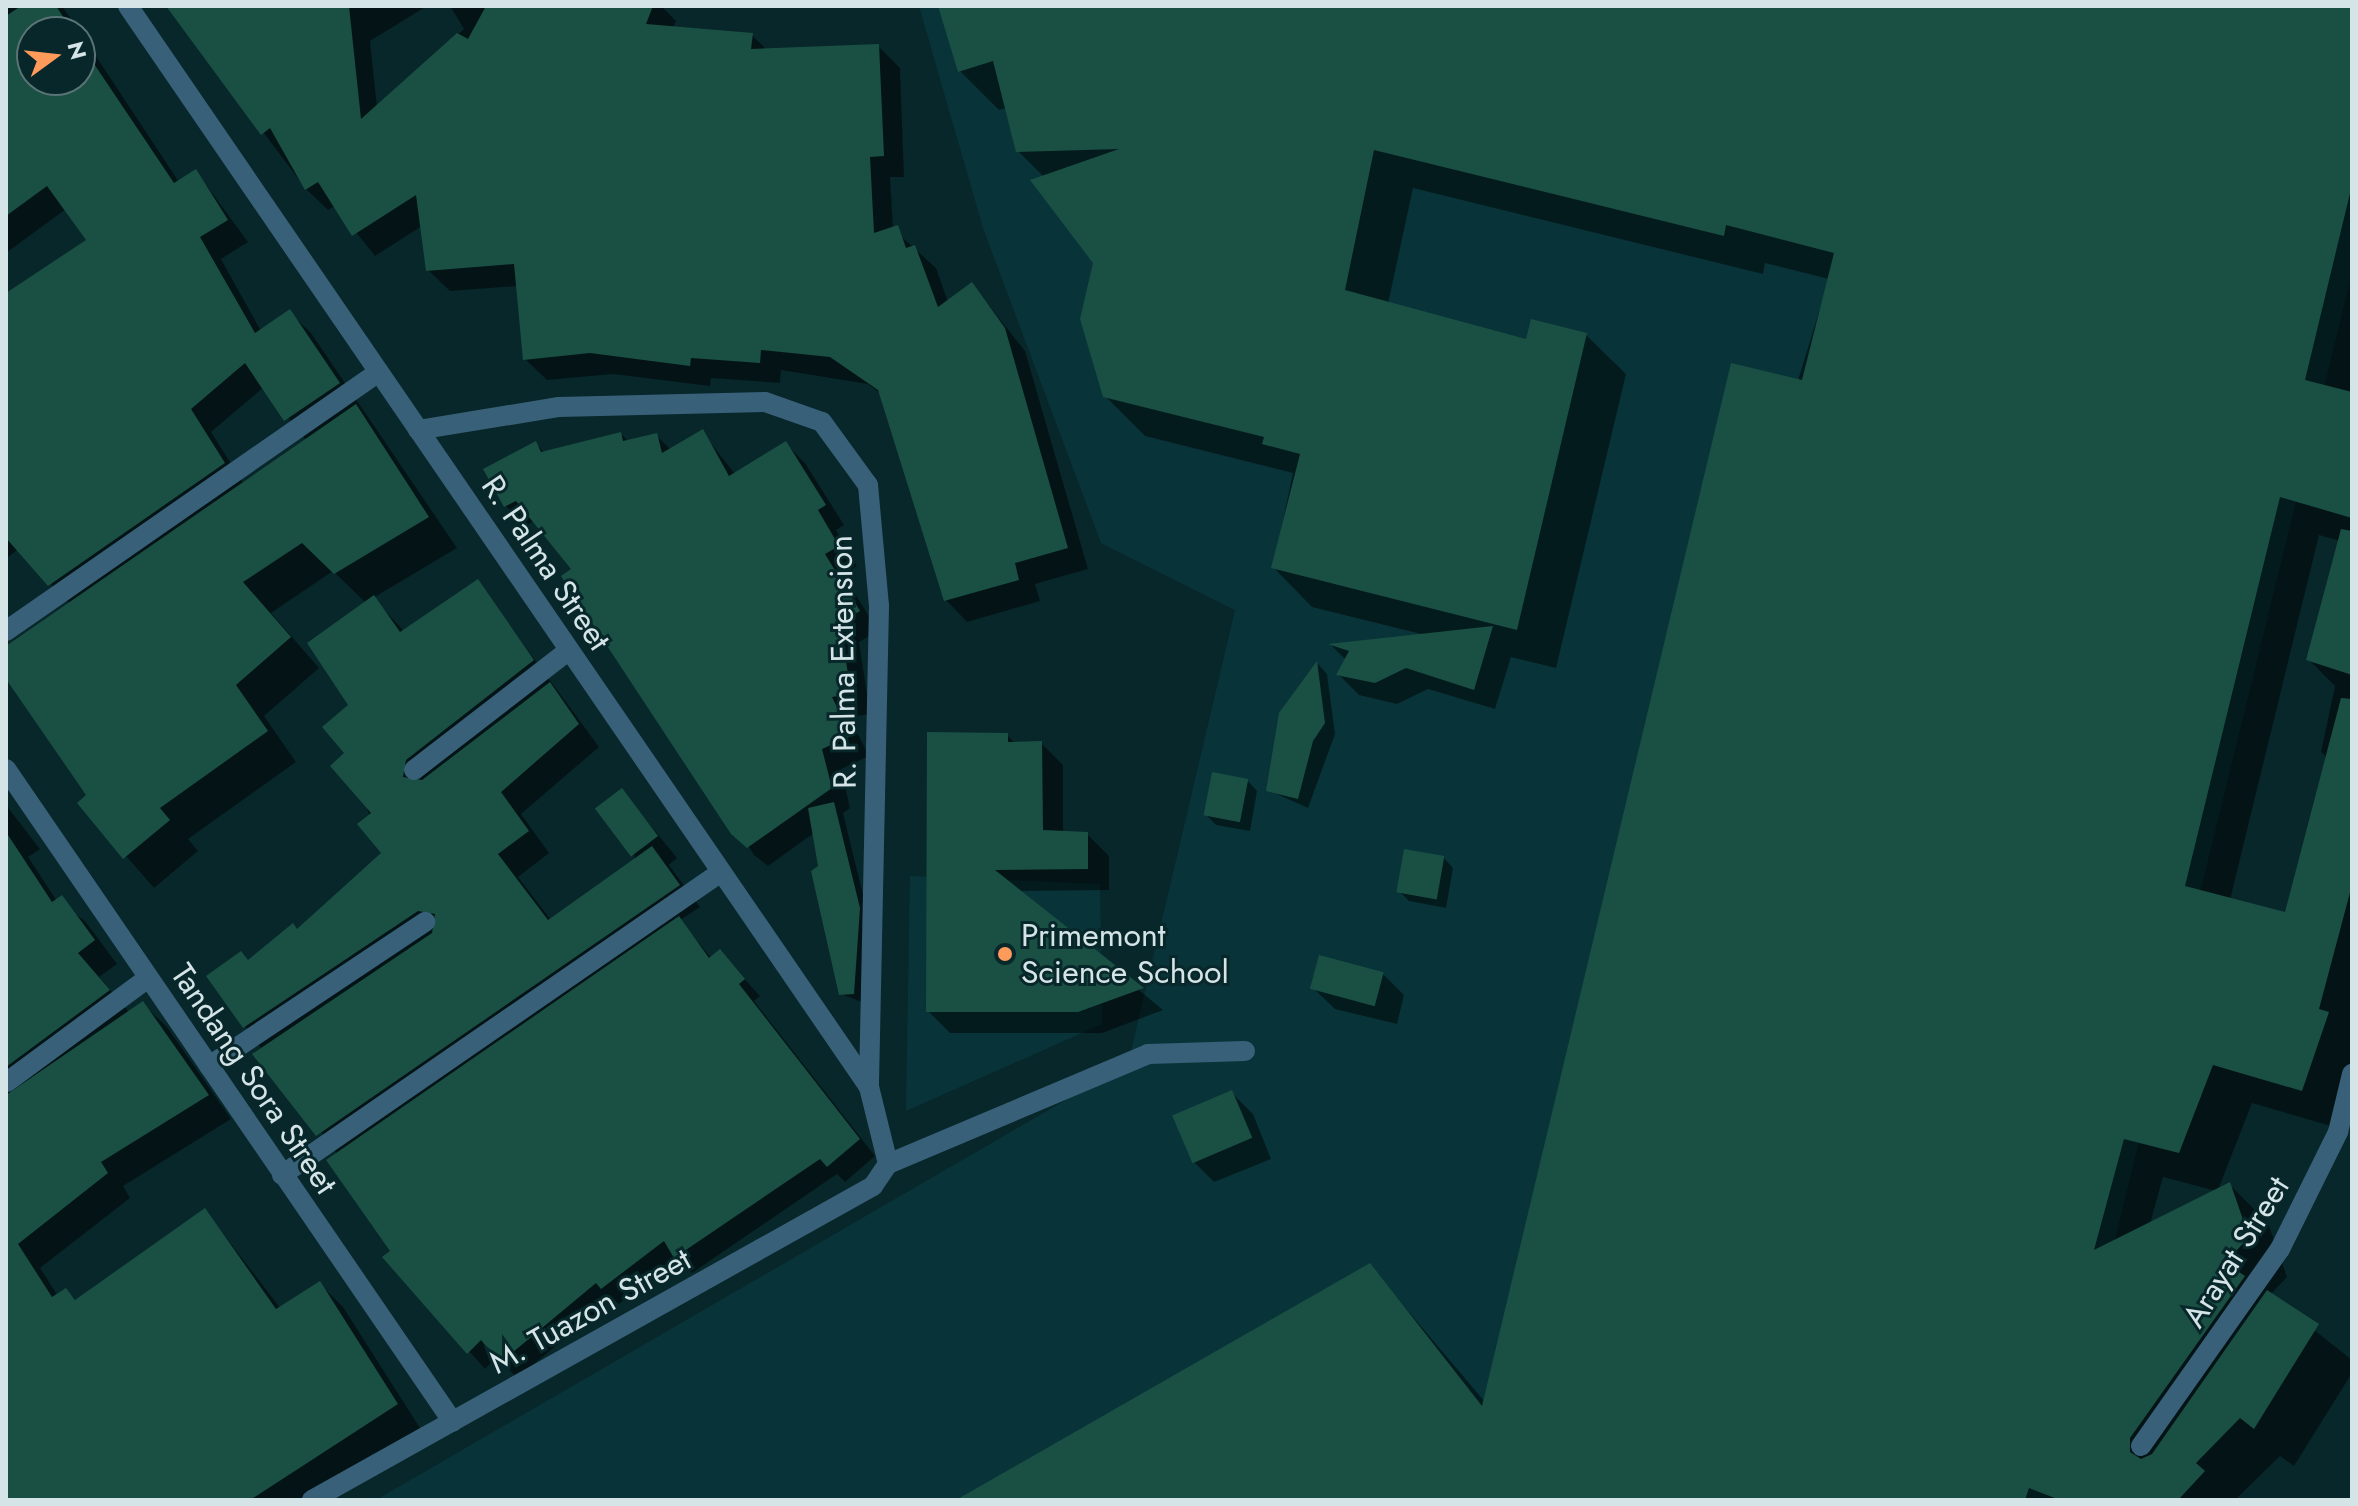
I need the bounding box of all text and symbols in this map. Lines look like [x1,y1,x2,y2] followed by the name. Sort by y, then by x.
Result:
[16,16,96,96] north arrow
[60,38,95,63] text: N
[473,468,619,658] street label: R. Palma Street
[822,535,864,789] street label: R. Palma Extension
[1021,917,1229,992] place label: Primemont Science School
[996,945,1014,963] marker: Primemont Science School
[163,957,345,1201] street label: Tandang Sora Street
[2175,1170,2297,1334] street label: Arayat Street
[483,1240,697,1382] street label: M. Tuazon Street

